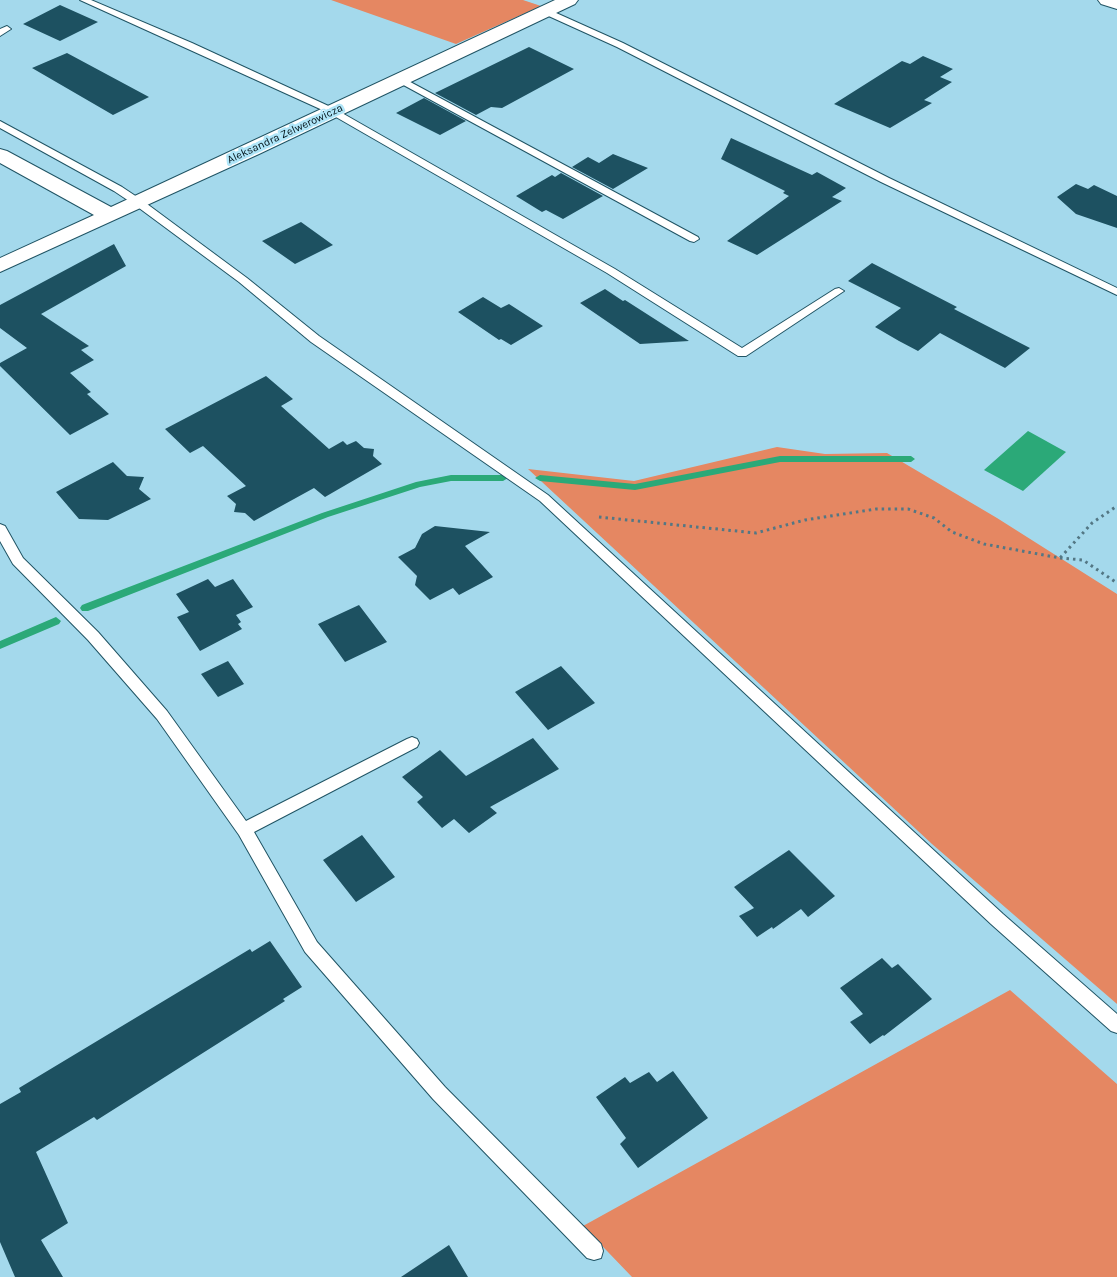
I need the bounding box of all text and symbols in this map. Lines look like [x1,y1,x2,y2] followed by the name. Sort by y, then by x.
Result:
[225,101,345,167] street label: Aleksandra Zelwerowicza

